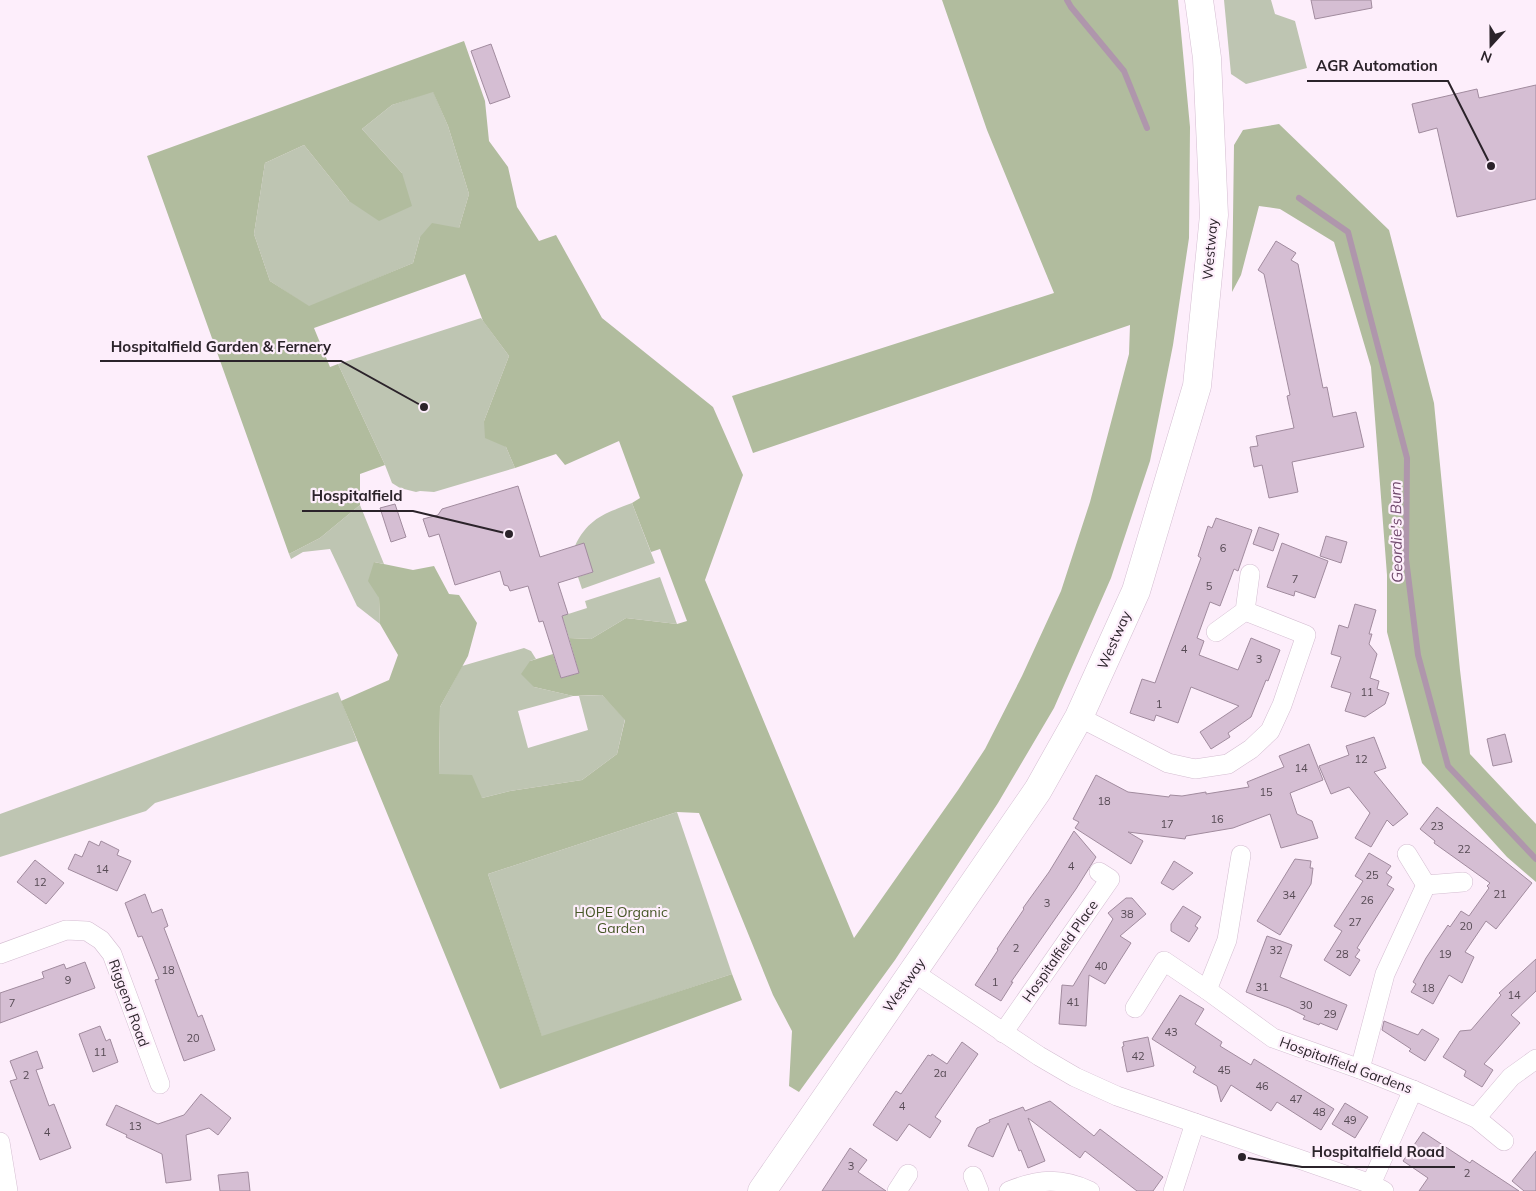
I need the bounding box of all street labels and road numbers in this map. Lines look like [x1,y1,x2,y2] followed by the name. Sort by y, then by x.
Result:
[1198,217,1222,281] street label: Westway
[1093,607,1135,672] street label: Westway
[1018,897,1102,1005] street label: Hospitalfield Place
[879,954,929,1016] street label: Westway
[105,957,153,1049] street label: Riggend Road
[1277,1033,1415,1097] street label: Hospitalfield Gardens

